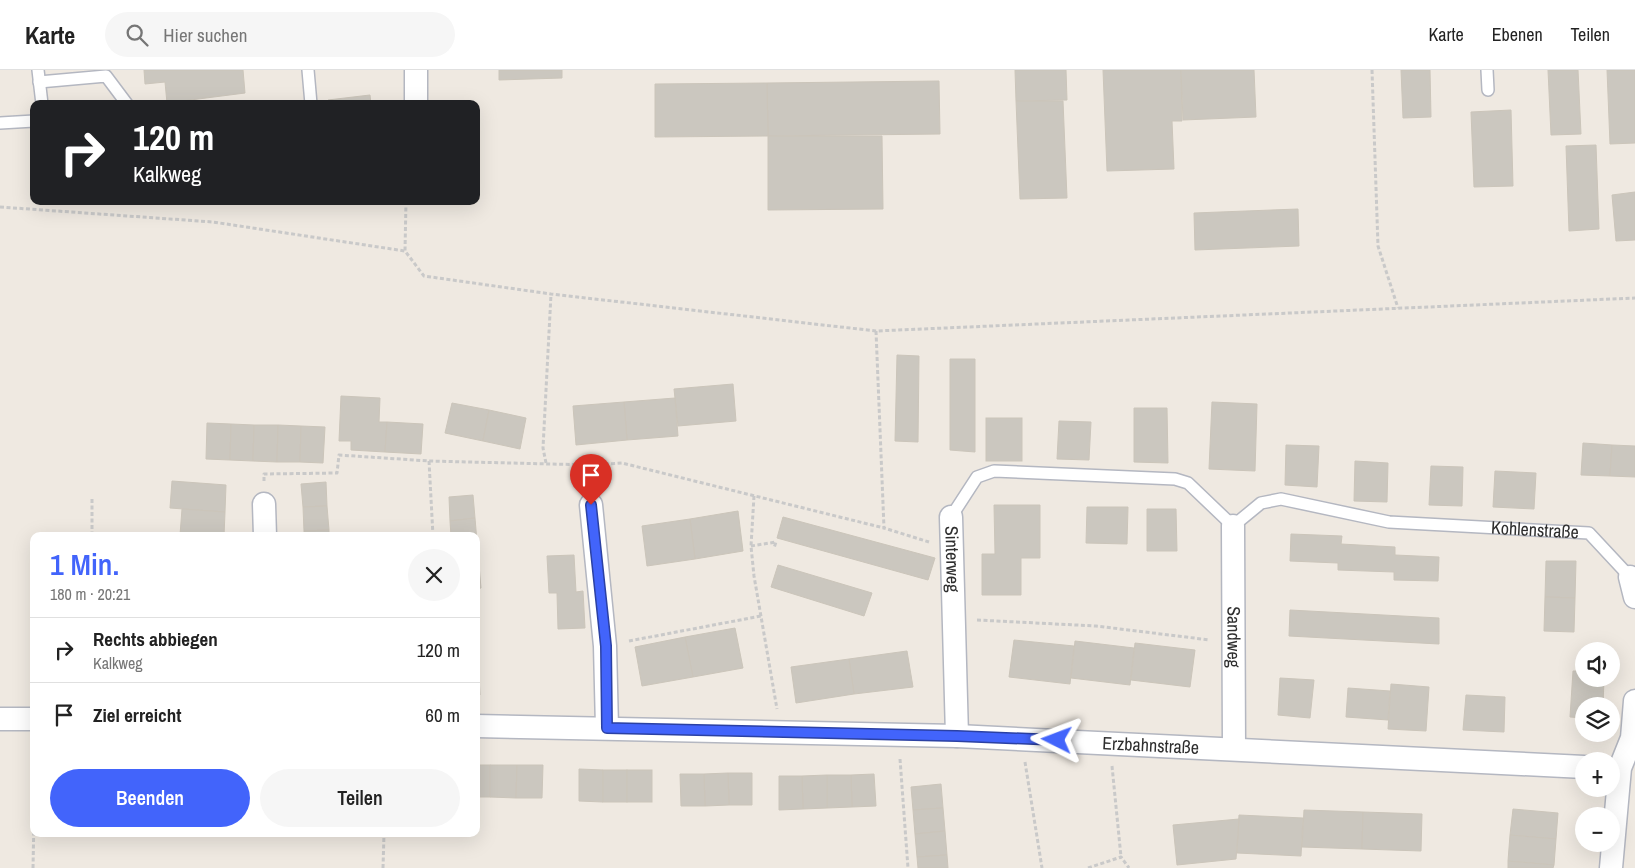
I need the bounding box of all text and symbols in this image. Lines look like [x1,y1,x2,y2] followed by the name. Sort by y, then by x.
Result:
[105,12,455,57] search box
[25,19,75,51] text: Karte
[123,21,151,49] icon: search
[163,22,247,48] text: Hier suchen
[1428,22,1464,47] text: Karte
[1492,22,1543,47] text: Ebenen
[1571,22,1610,47] text: Teilen
[133,114,214,161] text: 120 m
[50,120,115,185] icon: right
[133,159,201,189] text: Kalkweg
[570,454,612,505] pin
[577,461,605,489] icon: arrive
[1490,515,1580,544] street label: Kohlenstraße
[939,525,966,593] street label: Sinterweg
[50,544,119,584] text: 1 Min.
[408,549,460,601] button: close
[50,583,130,605] text: 180 m · 20:21
[1221,606,1247,669] street label: Sandweg
[93,626,218,652] text: Rechts abbiegen
[50,636,78,664] icon: right
[417,637,460,663] text: 120 m
[1575,642,1620,852] map controls
[1575,642,1620,687] button: sound
[93,652,143,674] text: Kalkweg
[1575,697,1620,742] button: layers
[50,701,78,729] icon: arrive
[93,702,181,728] text: Ziel erreicht
[425,702,460,728] text: 60 m
[1030,713,1082,765] position arrow
[1102,730,1200,760] street label: Erzbahnstraße
[1575,752,1620,797] button: +
[50,769,250,827] button: Beenden
[260,769,460,827] button: Teilen
[1575,807,1620,852] button: −

